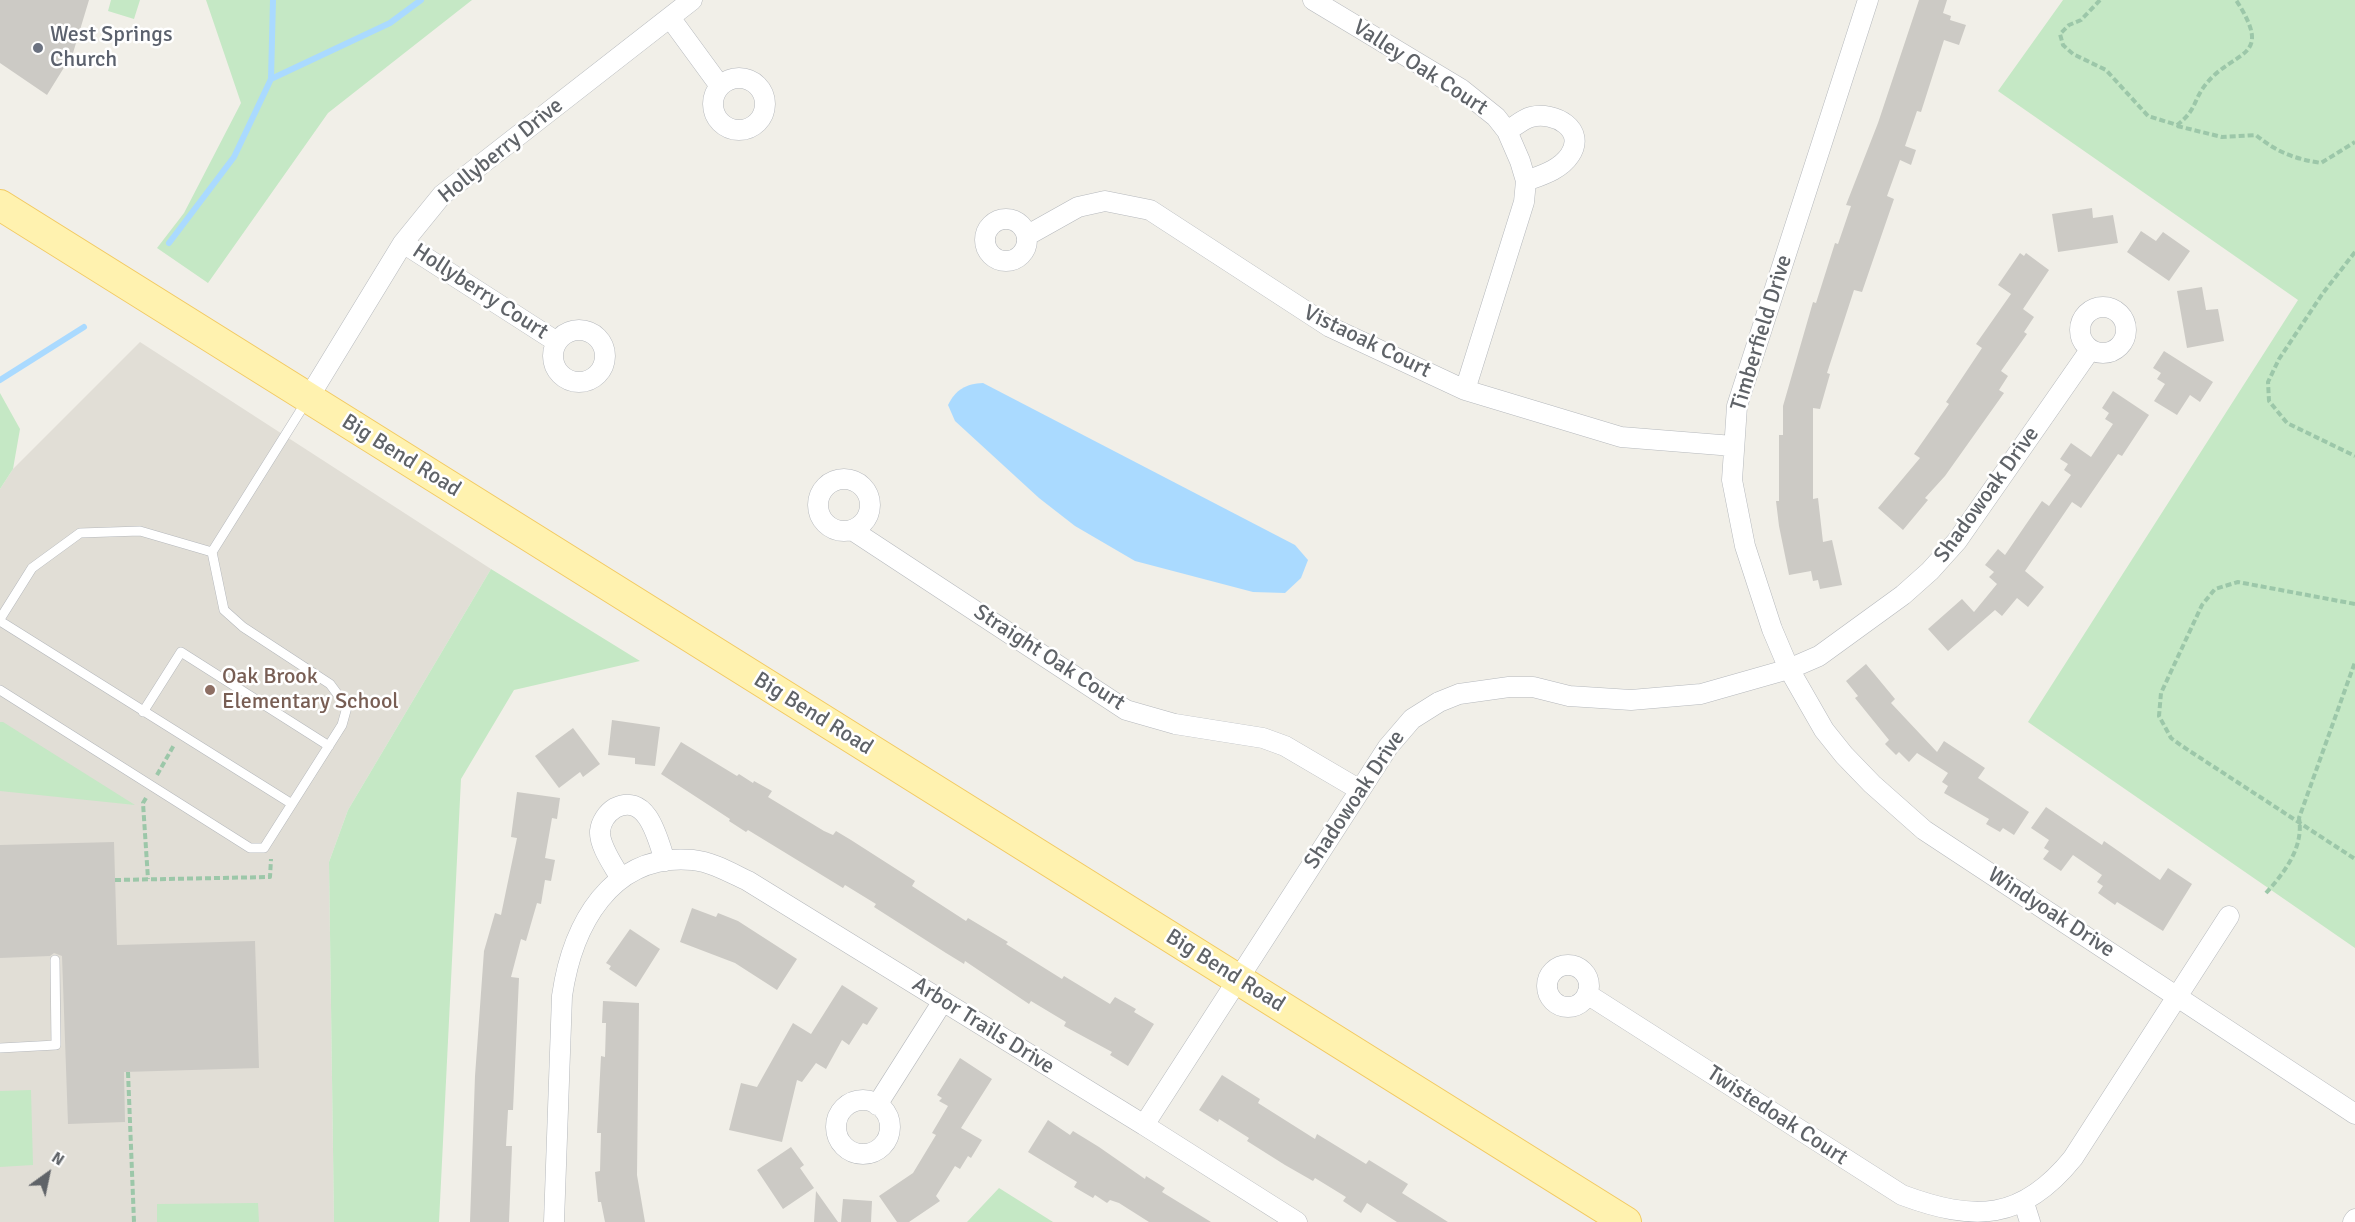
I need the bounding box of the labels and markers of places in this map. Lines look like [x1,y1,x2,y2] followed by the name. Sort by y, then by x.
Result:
[50,22,173,74] place label: West Springs Church
[31,41,45,55] marker: West Springs Church
[222,664,399,716] place label: Oak Brook Elementary School
[203,683,217,697] marker: Oak Brook Elementary School

